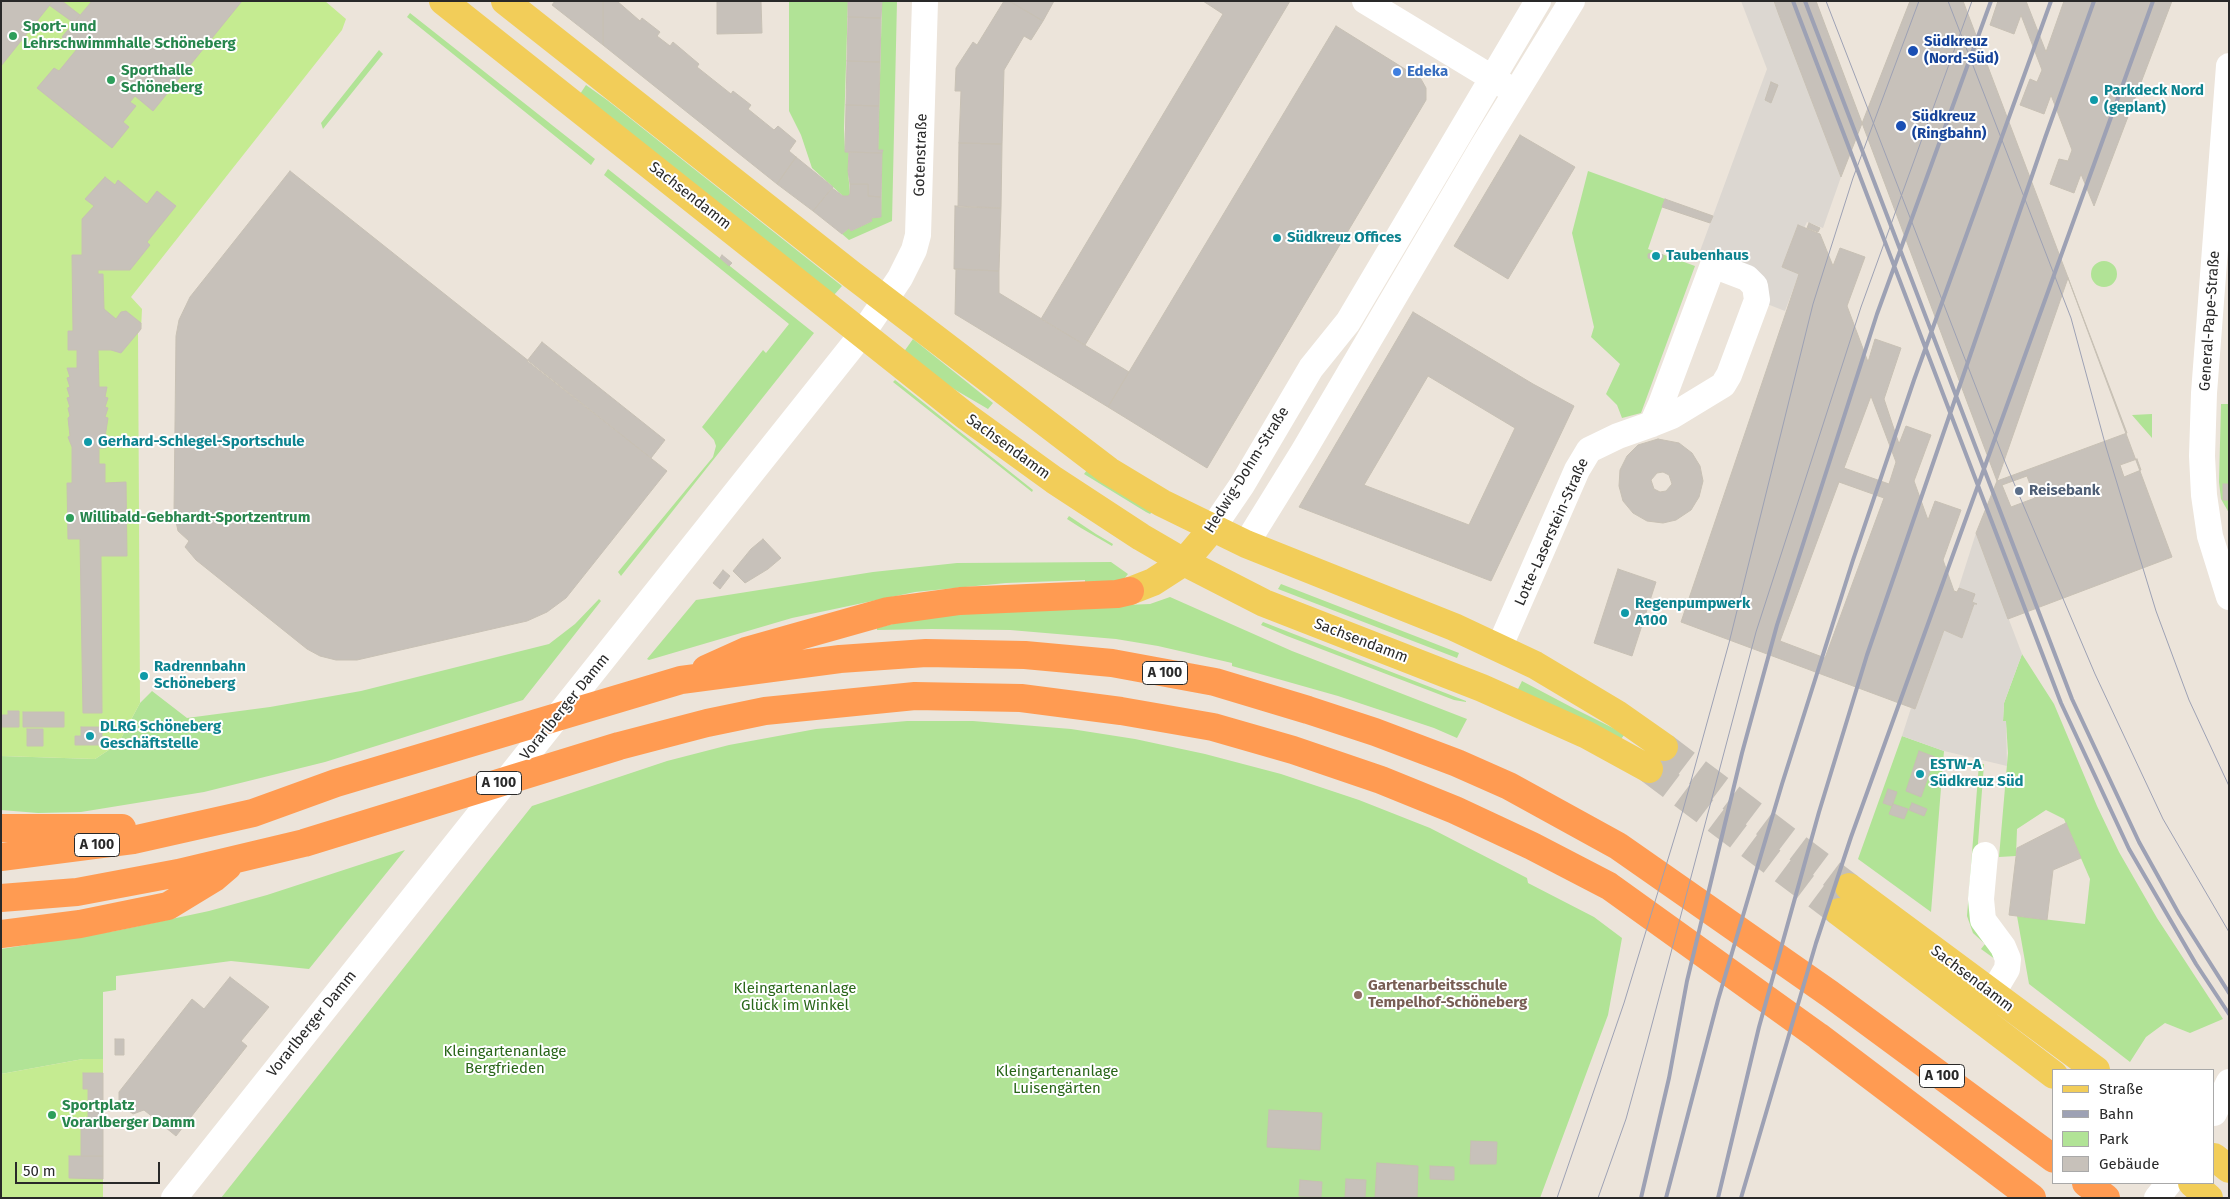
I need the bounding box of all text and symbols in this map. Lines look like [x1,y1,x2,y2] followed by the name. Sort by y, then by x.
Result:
[23,18,236,53] place label: Sport- und Lehrschwimmhalle Schöneberg
[7,30,19,42] marker: Sport- und Lehrschwimmhalle Schöneberg
[1924,33,1999,68] place label: Südkreuz (Nord-Süd)
[1906,44,1920,58] marker: Südkreuz (Nord-Süd)
[121,62,202,97] place label: Sporthalle Schöneberg
[1407,63,1448,81] place label: Edeka
[1391,66,1403,78] marker: Edeka
[105,74,117,86] marker: Sporthalle Schöneberg
[2104,82,2204,117] place label: Parkdeck Nord (geplant)
[2088,94,2100,106] marker: Parkdeck Nord (geplant)
[1912,108,1986,143] place label: Südkreuz (Ringbahn)
[911,113,931,197] street label: Gotenstraße
[1894,119,1908,133] marker: Südkreuz (Ringbahn)
[645,158,735,234] street label: Sachsendamm
[1287,229,1401,247] place label: Südkreuz Offices
[1271,232,1283,244] marker: Südkreuz Offices
[1666,247,1749,265] place label: Taubenhaus
[1650,250,1662,262] marker: Taubenhaus
[2196,250,2224,392] street label: General-Pape-Straße
[1201,403,1293,537] street label: Hedwig-Dohm-Straße
[963,411,1053,483] street label: Sachsendamm
[98,433,305,451] place label: Gerhard-Schlegel-Sportschule
[82,436,94,448] marker: Gerhard-Schlegel-Sportschule
[1511,455,1593,609] street label: Lotte-Laserstein-Straße
[2029,482,2100,500] place label: Reisebank
[2013,485,2025,497] marker: Reisebank
[80,509,310,527] place label: Willibald-Gebhardt-Sportzentrum
[64,512,76,524] marker: Willibald-Gebhardt-Sportzentrum
[1635,595,1750,630] place label: Regenpumpwerk A100
[1619,607,1631,619] marker: Regenpumpwerk A100
[1312,615,1410,667] street label: Sachsendamm
[517,650,613,764] street label: Vorarlberger Damm
[154,658,246,693] place label: Radrennbahn Schöneberg
[1142,661,1188,684] road number: A 100
[138,670,150,682] marker: Radrennbahn Schöneberg
[100,718,221,753] place label: DLRG Schöneberg Geschäftstelle
[84,730,96,742] marker: DLRG Schöneberg Geschäftstelle
[1930,756,2023,791] place label: ESTW-A Südkreuz Süd
[1914,768,1926,780] marker: ESTW-A Südkreuz Süd
[476,771,522,794] road number: A 100
[74,834,120,856] road number: A 100
[1927,942,2017,1016] street label: Sachsendamm
[264,967,360,1081] street label: Vorarlberger Damm
[1368,977,1527,1012] place label: Gartenarbeitsschule Tempelhof-Schöneberg
[734,980,856,1015] park label: Kleingartenanlage Glück im Winkel
[1352,989,1364,1001] marker: Gartenarbeitsschule Tempelhof-Schöneberg
[444,1043,566,1078] park label: Kleingartenanlage Bergfrieden
[996,1063,1118,1098] park label: Kleingartenanlage Luisengärten
[1920,1064,1964,1088] road number: A 100
[2052,1069,2215,1184] legend
[2099,1080,2143,1098] text: Straße
[62,1097,195,1132] place label: Sportplatz Vorarlberger Damm
[2099,1105,2134,1123] text: Bahn
[46,1109,58,1121] marker: Sportplatz Vorarlberger Damm
[2099,1130,2129,1148] text: Park
[18,1152,162,1184] scale bar
[2099,1155,2159,1173] text: Gebäude
[23,1162,56,1180] text: 50 m

